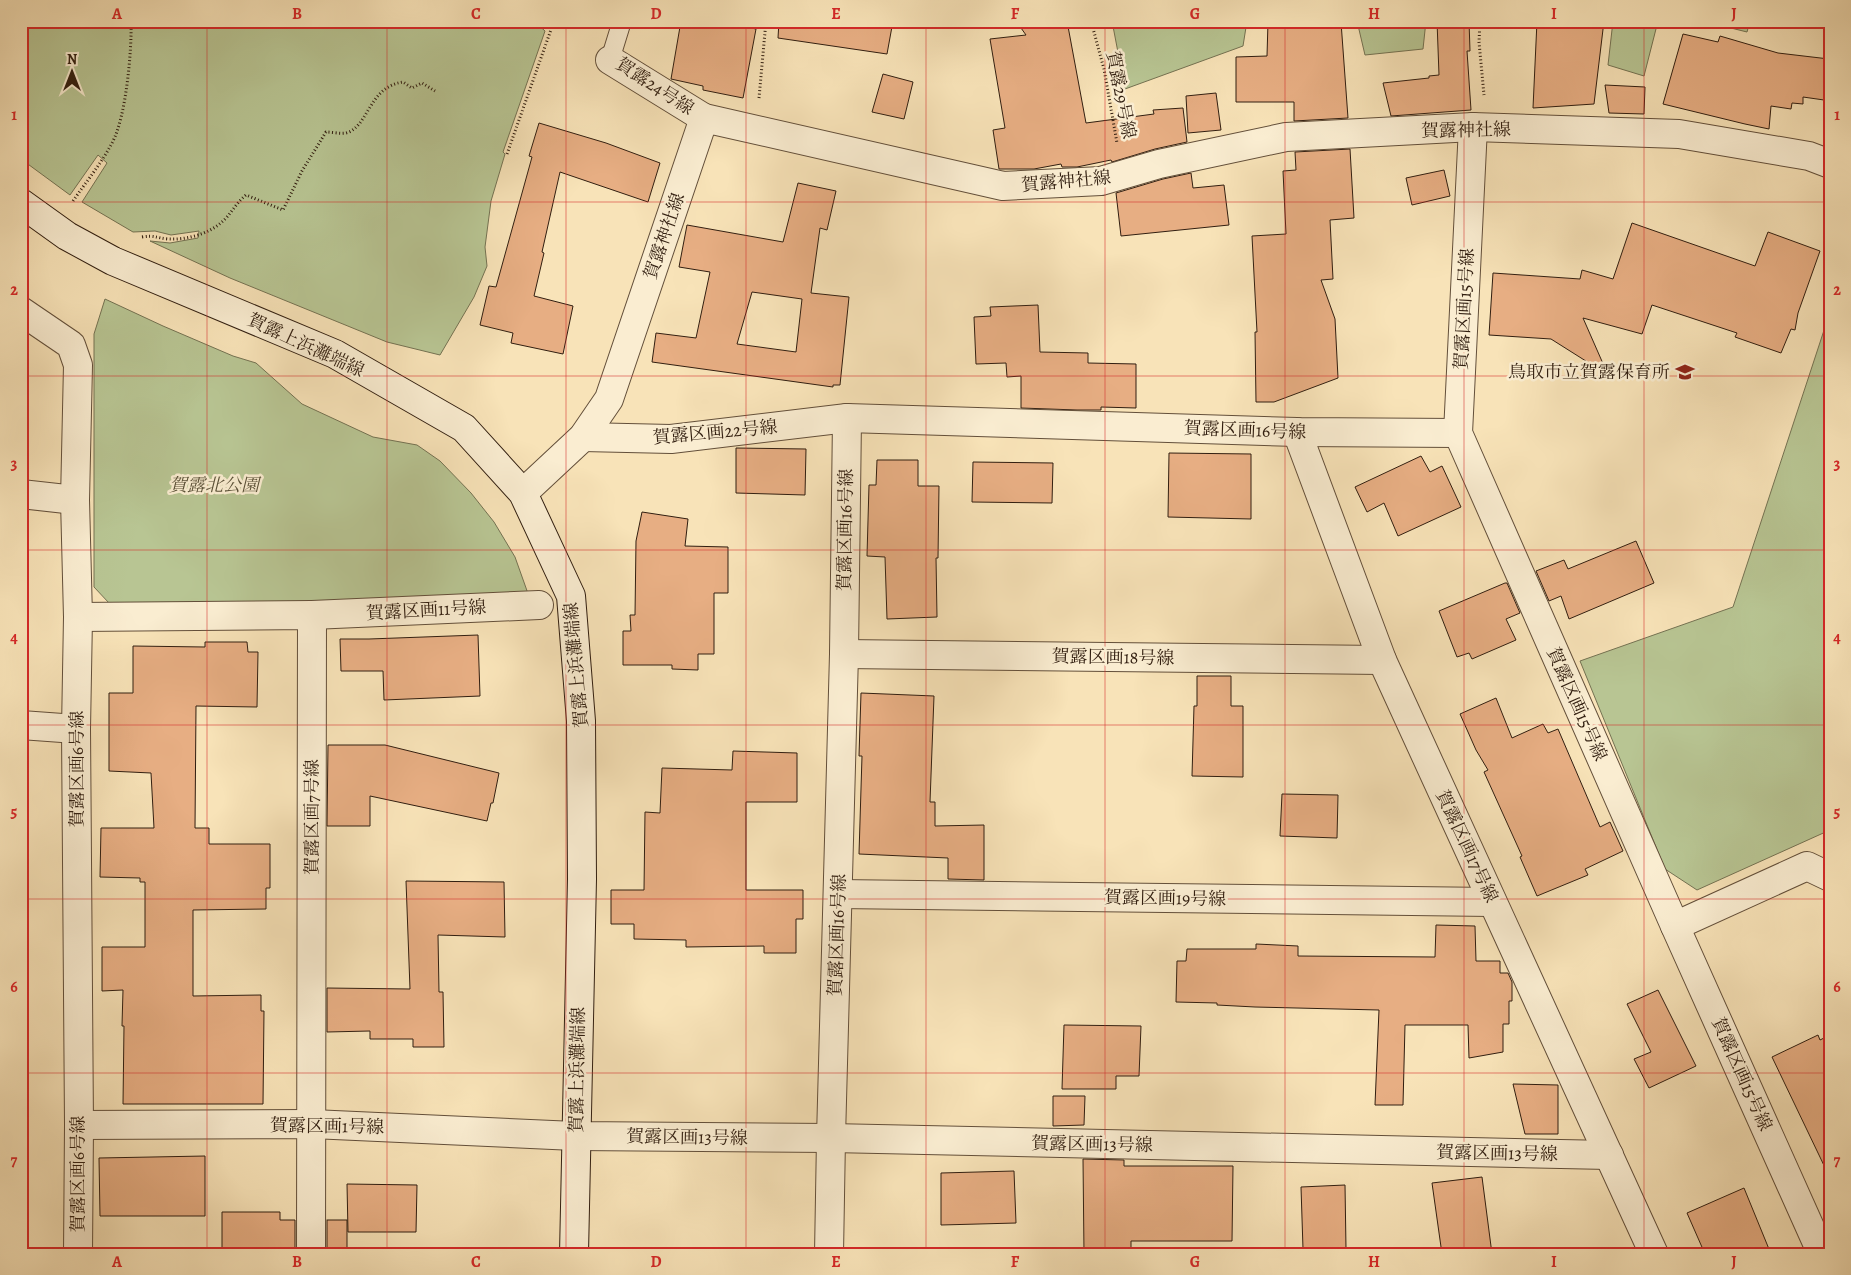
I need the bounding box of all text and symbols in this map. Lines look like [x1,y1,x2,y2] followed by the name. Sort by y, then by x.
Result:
[111,3,123,25] text: A
[292,3,302,25] text: B
[471,3,481,25] text: C
[650,3,662,25] text: D
[831,3,841,25] text: E
[1011,3,1020,25] text: F
[1190,3,1200,25] text: G
[1368,3,1380,25] text: H
[1551,3,1557,25] text: I
[1731,3,1737,25] text: J
[48,48,98,98] north arrow
[1101,49,1141,141] street label: 賀露29号線
[67,50,77,69] text: N
[611,52,699,120] street label: 賀露24号線
[11,104,17,126] text: 1
[1834,104,1840,126] text: 1
[1421,117,1511,143] street label: 賀露神社線
[1020,165,1112,197] street label: 賀露神社線
[638,190,690,282] street label: 賀露神社線
[1449,248,1479,370] street label: 賀露区画15号線
[10,279,18,301] text: 2
[1833,279,1841,301] text: 2
[244,307,368,383] street label: 賀露上浜灘端線
[1508,360,1670,384] place label: 鳥取市立賀露保育所
[1674,361,1696,383] school or university icon: 鳥取市立賀露保育所
[652,415,778,449] street label: 賀露区画22号線
[1183,416,1307,444] street label: 賀露区画16号線
[11,453,18,475] text: 3
[1834,453,1841,475] text: 3
[832,469,858,591] street label: 賀露区画16号線
[169,473,262,497] park label: 賀露北公園
[365,595,487,625] street label: 賀露区画11号線
[559,601,593,729] street label: 賀露上浜灘端線
[10,627,18,649] text: 4
[1833,627,1841,649] text: 4
[1541,643,1613,765] street label: 賀露区画15号線
[1051,644,1175,670] street label: 賀露区画18号線
[65,711,89,827] street label: 賀露区画6号線
[300,759,324,875] street label: 賀露区画7号線
[1430,786,1504,906] street label: 賀露区画17号線
[11,801,18,823] text: 5
[1834,801,1841,823] text: 5
[823,873,851,997] street label: 賀露区画16号線
[1104,885,1226,911] street label: 賀露区画19号線
[10,976,18,998] text: 6
[1833,976,1841,998] text: 6
[564,1007,590,1133] street label: 賀露上浜灘端線
[1706,1013,1778,1135] street label: 賀露区画15号線
[270,1113,384,1139] street label: 賀露区画1号線
[66,1116,90,1232] street label: 賀露区画6号線
[626,1124,748,1150] street label: 賀露区画13号線
[1031,1131,1153,1157] street label: 賀露区画13号線
[1436,1140,1558,1166] street label: 賀露区画13号線
[11,1150,18,1172] text: 7
[1834,1150,1841,1172] text: 7
[111,1251,123,1273] text: A
[292,1251,302,1273] text: B
[471,1251,481,1273] text: C
[650,1251,662,1273] text: D
[831,1251,841,1273] text: E
[1011,1251,1020,1273] text: F
[1190,1251,1200,1273] text: G
[1368,1251,1380,1273] text: H
[1551,1251,1557,1273] text: I
[1731,1251,1737,1273] text: J

